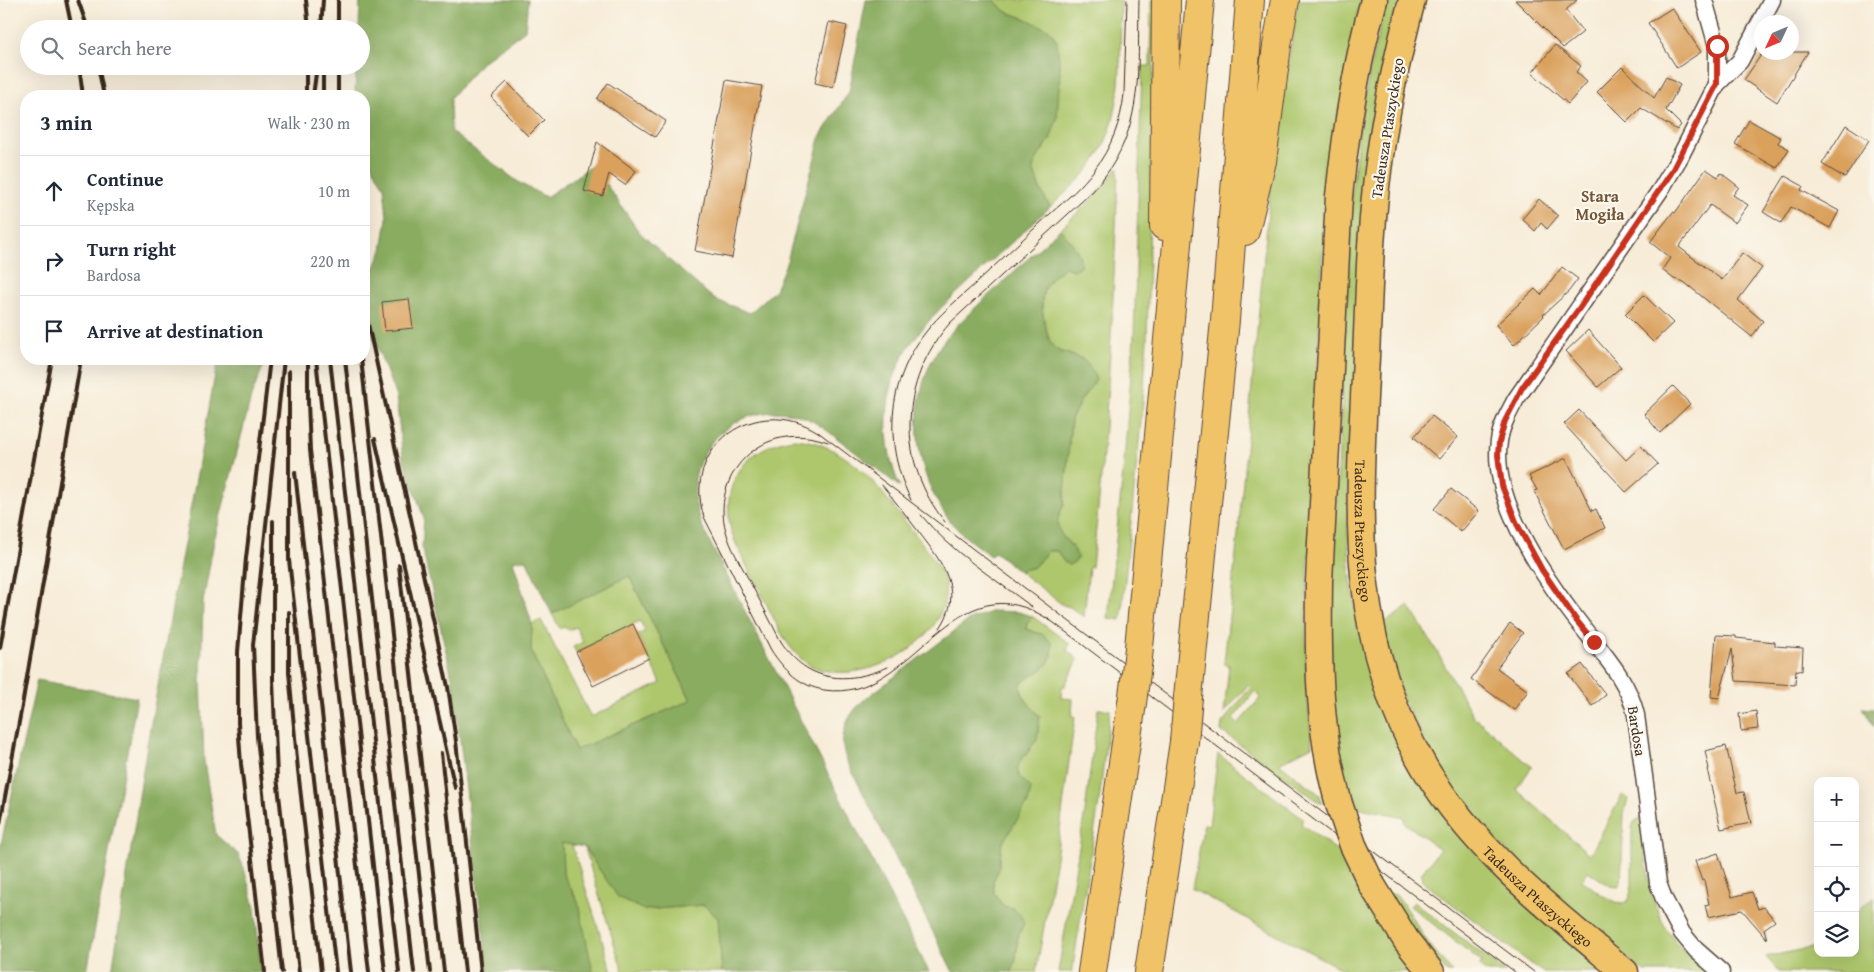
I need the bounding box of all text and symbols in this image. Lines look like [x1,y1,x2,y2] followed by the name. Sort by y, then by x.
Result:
[1754,15,1799,60] north arrow
[20,20,370,75] search box
[38,34,66,62] icon: search
[78,34,172,62] text: Search here
[1706,35,1729,58] route start
[1366,56,1409,200] street label: Tadeusza Ptaszyckiego
[40,107,92,138] text: 3 min
[267,111,350,135] text: Walk · 230 m
[87,165,164,193] text: Continue
[40,177,68,205] icon: ahead
[318,179,350,203] text: 10 m
[1575,184,1625,226] district label: Stara Mogiła
[87,193,135,217] text: Kępska
[87,235,176,263] text: Turn right
[40,247,68,275] icon: right
[310,249,350,273] text: 220 m
[87,263,141,287] text: Bardosa
[40,317,68,345] icon: arrive
[87,317,263,345] text: Arrive at destination
[1350,460,1378,603] street label: Tadeusza Ptaszyckiego
[1583,631,1606,654] route end
[1623,704,1651,758] street label: Bardosa
[1814,777,1859,957] map controls
[1814,777,1859,822] button: +
[1814,822,1859,867] button: −
[1478,841,1598,952] street label: Tadeusza Ptaszyckiego
[1814,867,1859,912] button: locate
[1814,912,1859,957] button: layers

